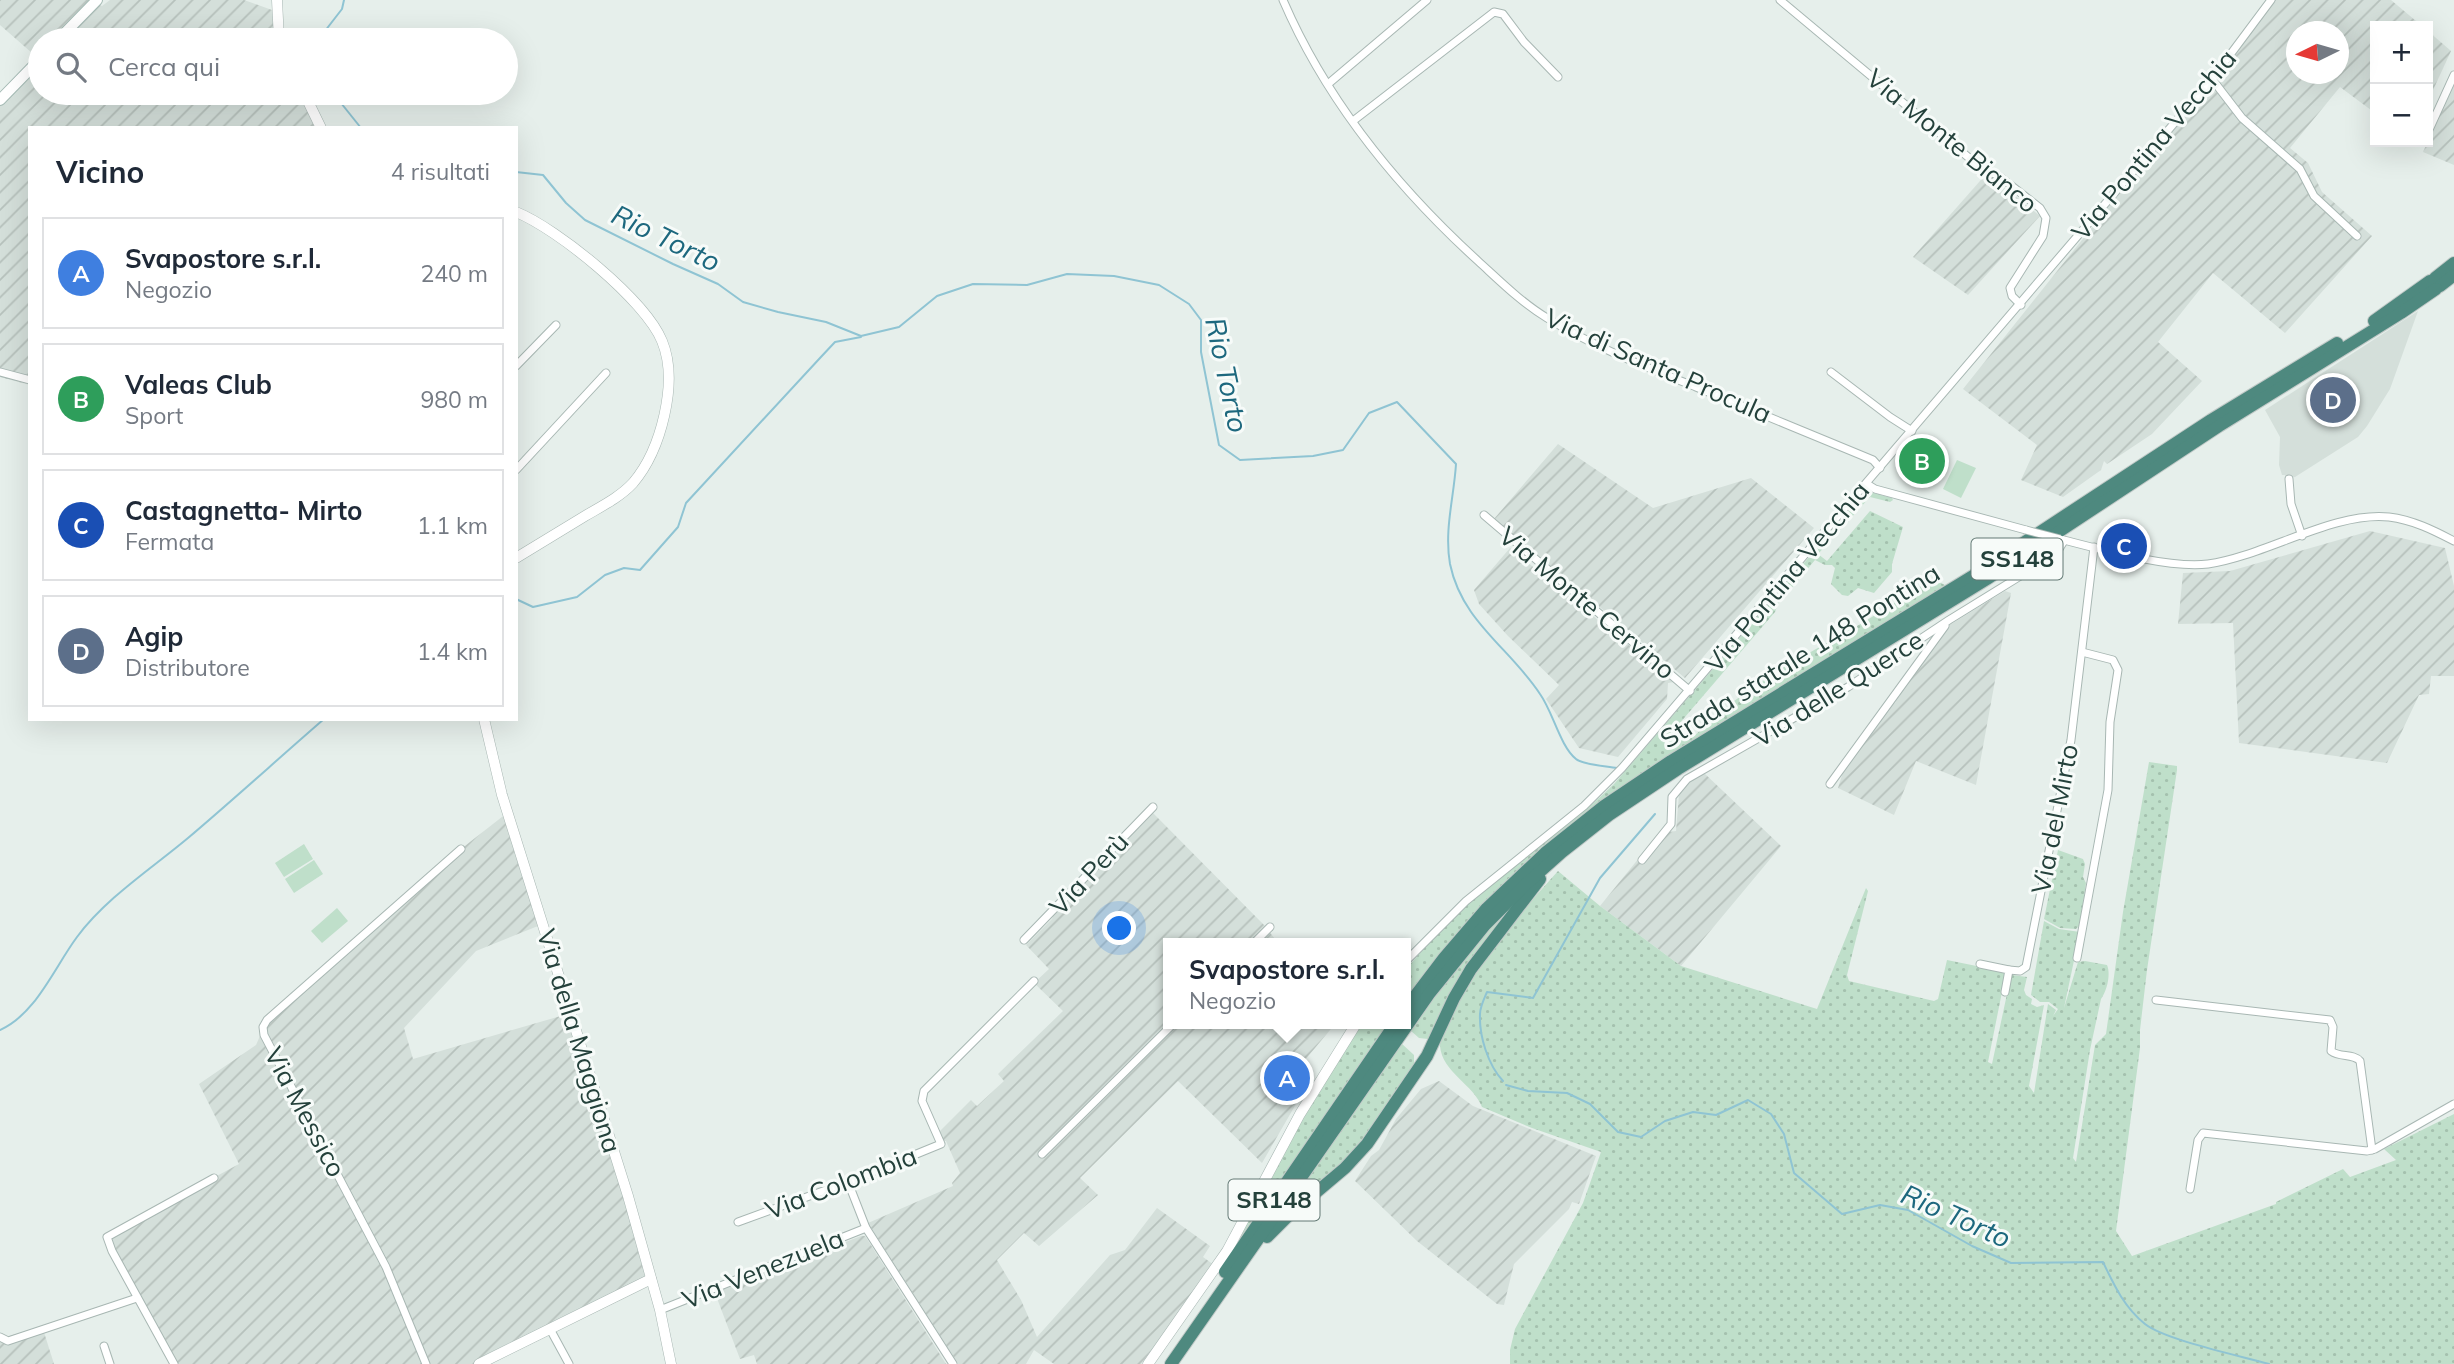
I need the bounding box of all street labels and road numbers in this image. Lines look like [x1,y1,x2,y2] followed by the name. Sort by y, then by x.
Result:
[2064,42,2243,247] street label: Via Pontina Vecchia
[1860,61,2045,220] street label: Via Monte Bianco
[1540,301,1776,430] street label: Via di Santa Procula
[1697,474,1876,679] street label: Via Pontina Vecchia
[1492,519,1682,686] street label: Via Monte Cervino
[1972,538,2062,580] road number: SS148
[1654,556,1946,755] street label: Strada statale 148 Pontina
[1746,623,1929,754] street label: Via delle Querce
[2024,741,2085,897] street label: Via del Mirto
[1042,825,1135,922] street label: Via Perù
[530,925,629,1157] street label: Via della Maggiona
[257,1041,353,1182] street label: Via Messico
[760,1139,921,1227] street label: Via Colombia
[1228,1180,1320,1220] road number: SR148
[677,1221,848,1316] street label: Via Venezuela

